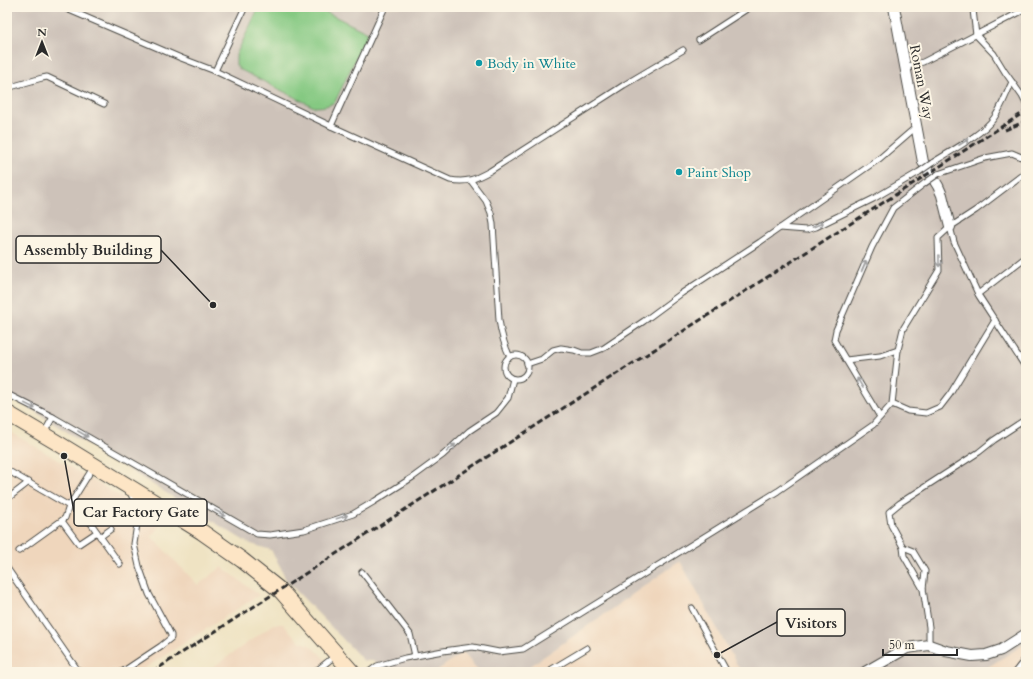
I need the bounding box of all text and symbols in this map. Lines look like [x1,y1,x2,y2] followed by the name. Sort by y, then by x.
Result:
[22,22,62,62] north arrow
[37,25,47,40] text: N
[905,43,938,122] street label: Roman Way
[487,54,576,73] place label: Body in White
[474,58,484,68] marker: Body in White
[958,138,970,146] one-way arrow
[687,163,751,182] place label: Paint Shop
[674,167,684,177] marker: Paint Shop
[812,221,824,229] one-way arrow
[16,236,161,263] callout: Assembly Building
[24,240,152,260] text: Assembly Building
[935,254,942,267] one-way arrow
[860,261,868,273] one-way arrow
[855,377,863,389] one-way arrow
[24,402,36,410] one-way arrow
[77,431,89,439] one-way arrow
[446,443,456,452] one-way arrow
[74,499,207,526] callout: Car Factory Gate
[83,502,200,522] text: Car Factory Gate
[214,510,226,518] one-way arrow
[335,513,348,520] one-way arrow
[777,609,845,636] callout: Visitors
[785,613,837,633] text: Visitors
[883,631,957,657] scale bar
[889,637,916,653] text: 50 m

